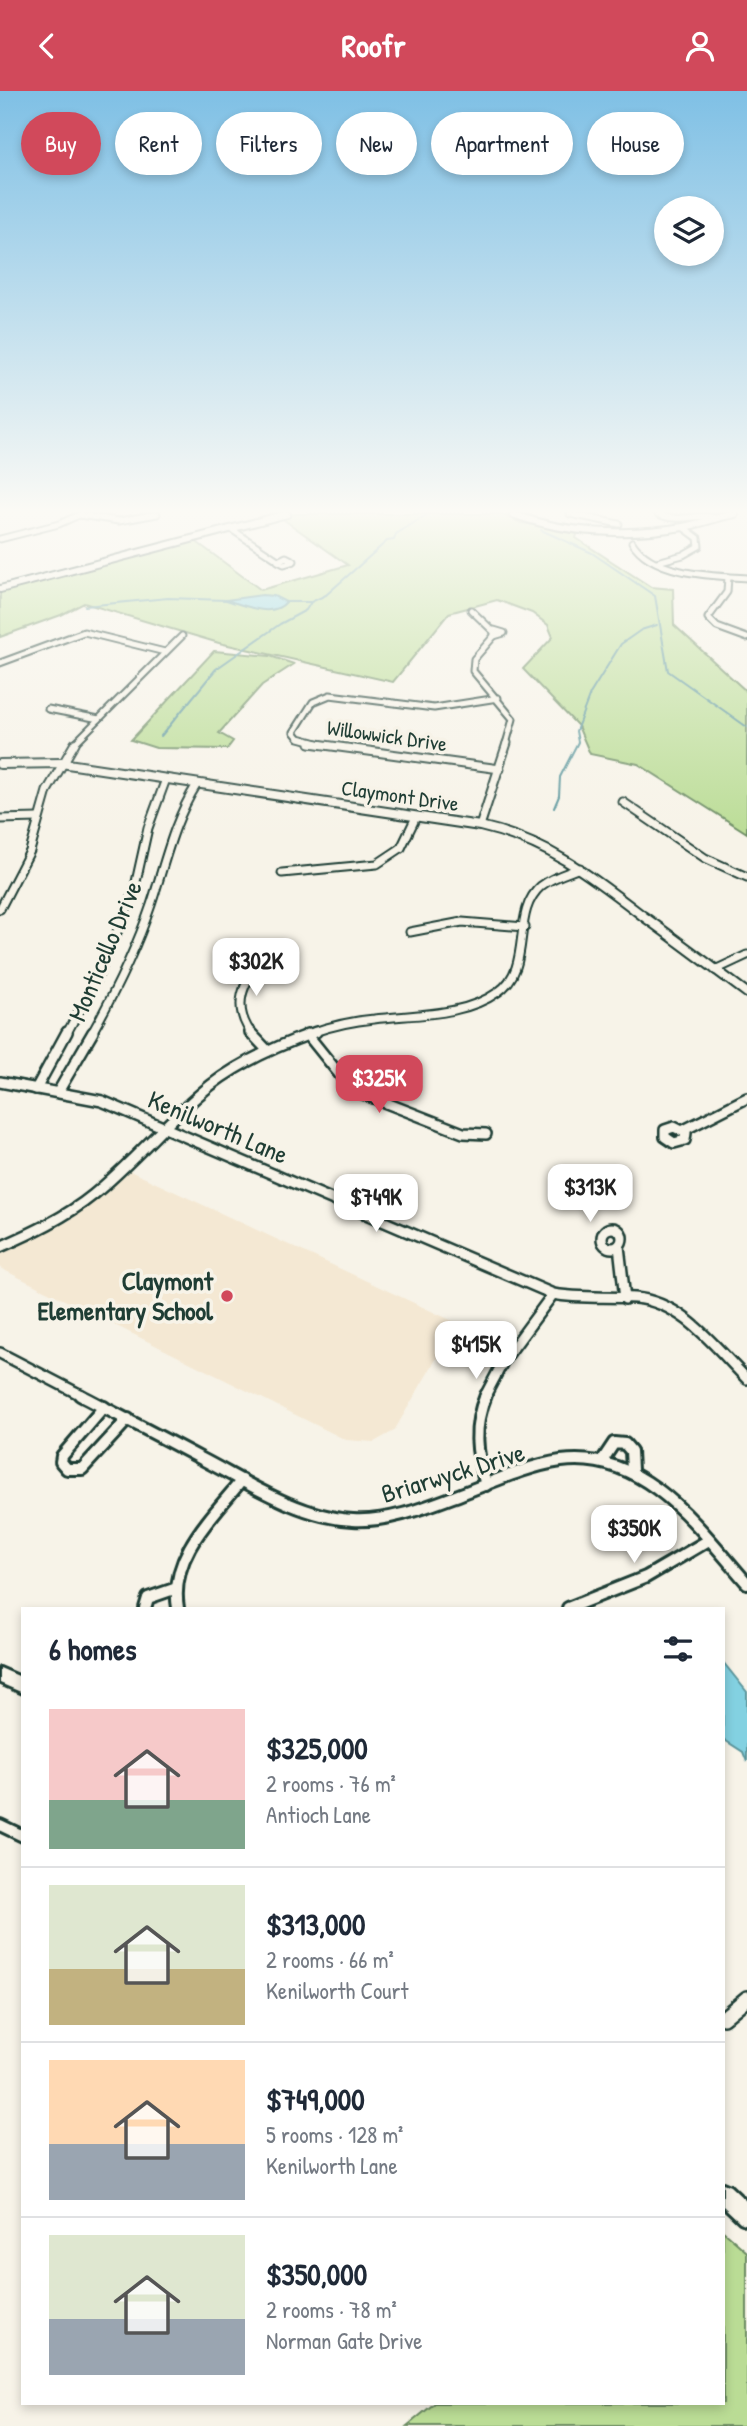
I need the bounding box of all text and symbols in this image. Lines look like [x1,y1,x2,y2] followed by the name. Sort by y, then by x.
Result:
[341,24,406,67] text: Roofr
[28,27,66,65] icon: back
[681,27,719,65] icon: person
[21,112,101,175] chip: Buy
[115,112,202,175] chip: Rent
[216,112,322,175] chip: Filters
[336,112,417,175] chip: New
[431,112,573,175] chip: Apartment
[587,112,684,175] chip: House
[654,196,724,266] map controls
[654,196,724,266] button: layers
[325,713,449,758] street label: Willowwick Drive
[340,773,461,818] street label: Claymont Drive
[59,875,150,1026] street label: Monticello Drive
[207,939,305,998] pin: $302K
[228,945,284,976] text: $302K
[330,1055,428,1115] pin: $325K
[352,1062,406,1093] text: $325K
[143,1081,294,1172] street label: Kenilworth Lane
[541,1165,639,1224] pin: $313K
[564,1171,616,1202] text: $313K
[327,1175,425,1234] pin: $749K
[350,1181,402,1212] text: $749K
[38,1263,214,1329] place label: Claymont Elementary School
[219,1288,235,1304] marker: Claymont Elementary School
[427,1321,525,1381] pin: $415K
[451,1328,501,1359] text: $415K
[377,1434,529,1511] street label: Briarwyck Drive
[585,1505,683,1565] pin: $350K
[607,1512,661,1543] text: $350K
[49,1629,136,1669] text: 6 homes
[659,1630,697,1668] icon: filters
[266,1728,368,1768] text: $325,000
[105,1737,189,1821] icon: home
[266,1768,396,1799] text: 2 rooms · 76 m²
[266,1799,371,1830] text: Antioch Lane
[266,1904,365,1944] text: $313,000
[105,1913,189,1997] icon: home
[266,1944,394,1975] text: 2 rooms · 66 m²
[266,1975,408,2006] text: Kenilworth Court
[266,2079,365,2119] text: $749,000
[105,2088,189,2172] icon: home
[266,2119,403,2150] text: 5 rooms · 128 m²
[266,2150,398,2181] text: Kenilworth Lane
[266,2254,367,2294] text: $350,000
[105,2263,189,2347] icon: home
[266,2294,397,2325] text: 2 rooms · 78 m²
[266,2325,422,2356] text: Norman Gate Drive

